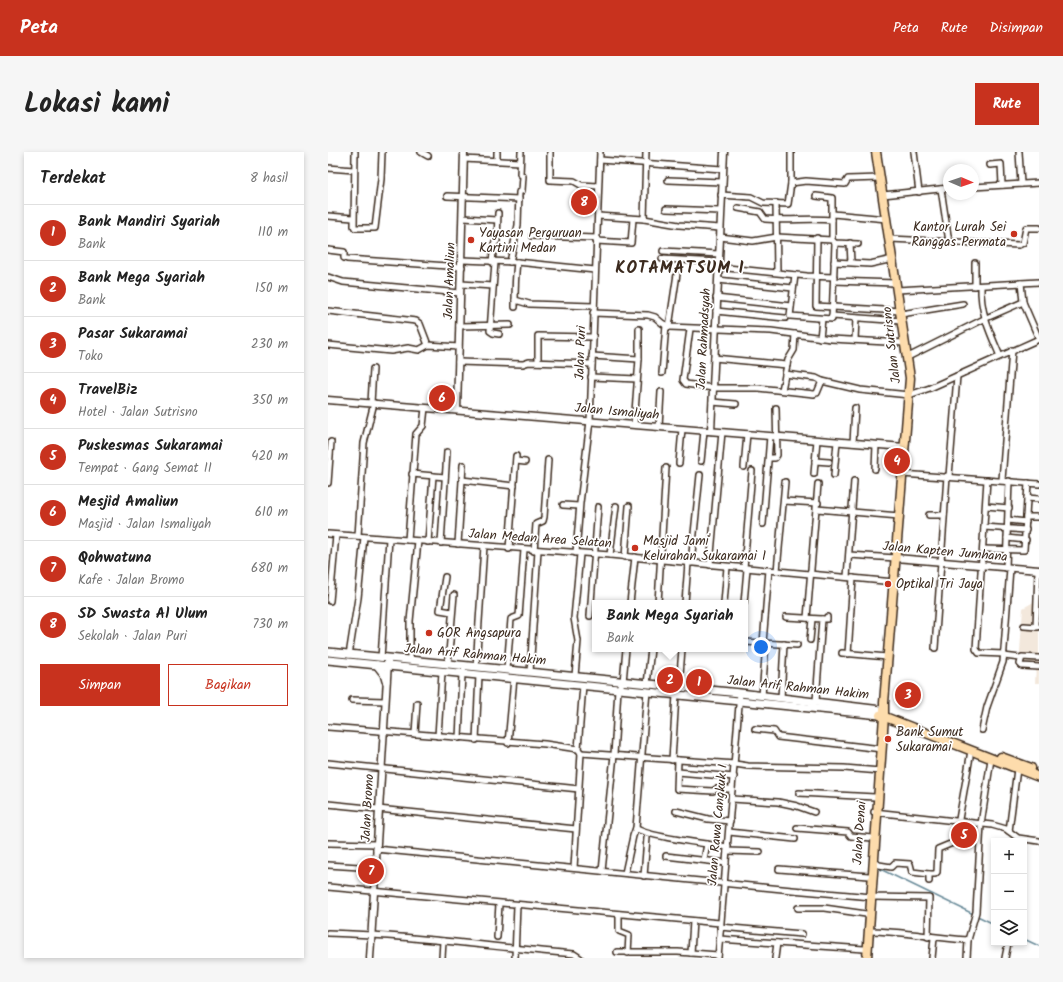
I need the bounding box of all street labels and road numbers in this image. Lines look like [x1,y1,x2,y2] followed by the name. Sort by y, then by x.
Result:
[438,242,462,320] street label: Jalan Amaliun
[691,288,717,390] street label: Jalan Rahmadsyah
[877,305,907,385] street label: Jalan Sutrisno
[570,325,592,381] street label: Jalan Puri
[574,398,660,426] street label: Jalan Ismaliyah
[467,524,613,554] street label: Jalan Medan Area Selatan
[882,536,1008,568] street label: Jalan Kapten Jumhana
[403,638,547,672] street label: Jalan Arif Rahman Hakim
[726,670,870,706] street label: Jalan Arif Rahman Hakim
[702,763,734,887] street label: Jalan Rawa Cangkuk I
[356,773,380,843] street label: Jalan Bromo
[847,799,873,866] street label: Jalan Denai

